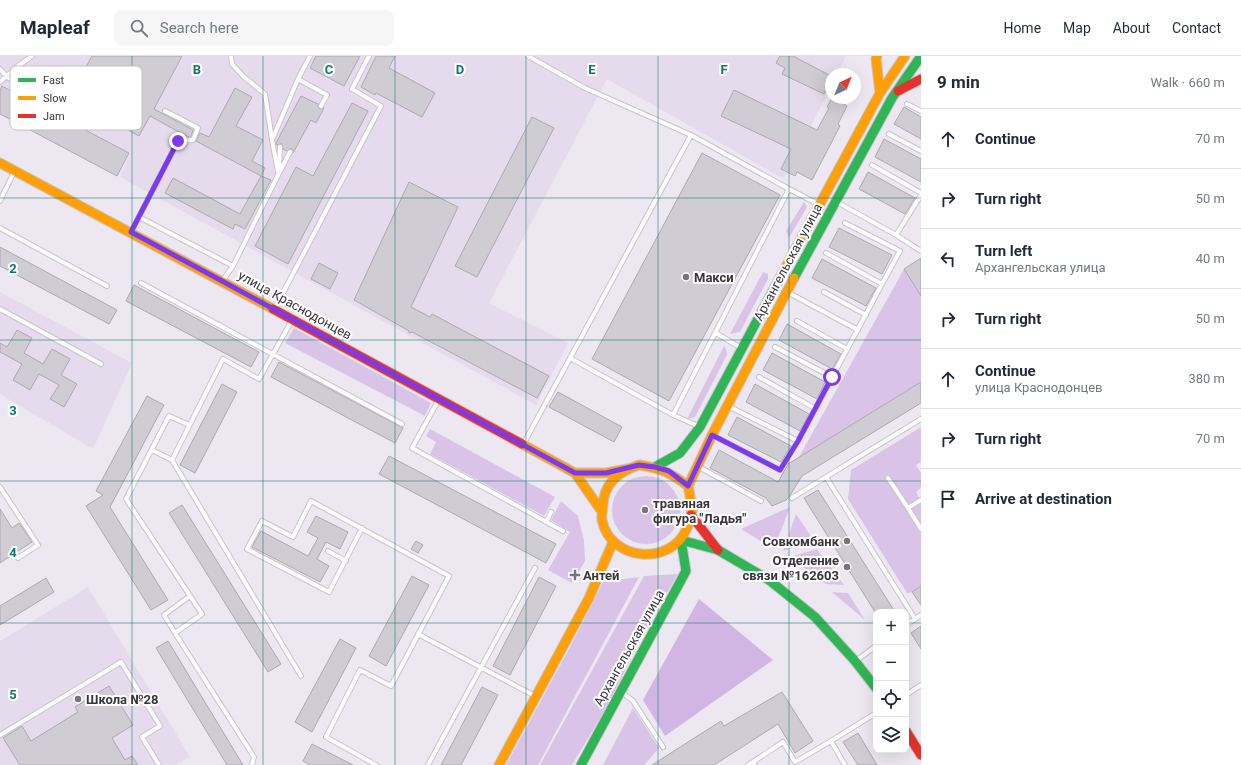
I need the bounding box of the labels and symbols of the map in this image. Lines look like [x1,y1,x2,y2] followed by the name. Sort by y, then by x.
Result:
[193,62,201,77] text: B
[325,62,334,77] text: C
[456,62,464,77] text: D
[588,62,596,77] text: E
[720,62,728,77] text: F
[10,66,142,130] legend
[825,68,861,104] north arrow
[43,74,65,87] text: Fast
[43,92,67,105] text: Slow
[43,110,65,123] text: Jam
[169,132,187,150] route end
[751,201,825,323] street label: Архангельская улица
[9,261,17,276] text: 2
[236,268,354,342] street label: улица Краснодонцев
[694,270,734,285] place label: Макси
[681,272,691,282] marker: Макси
[823,368,841,386] route start
[9,403,17,418] text: 3
[653,496,746,526] place label: травяная фигура "Ладья"
[640,505,650,515] marker: травяная фигура "Ладья"
[763,534,840,549] place label: Совкомбанк
[842,536,852,546] marker: Совкомбанк
[9,545,17,560] text: 4
[742,553,839,583] place label: Отделение связи №162603
[842,562,852,572] marker: Отделение связи №162603
[583,568,619,583] place label: Антей
[570,570,580,580] marker: Антей
[591,587,667,709] street label: Архангельская улица
[9,687,17,702] text: 5
[86,692,158,707] place label: Школа №28
[73,694,83,704] marker: Школа №28

